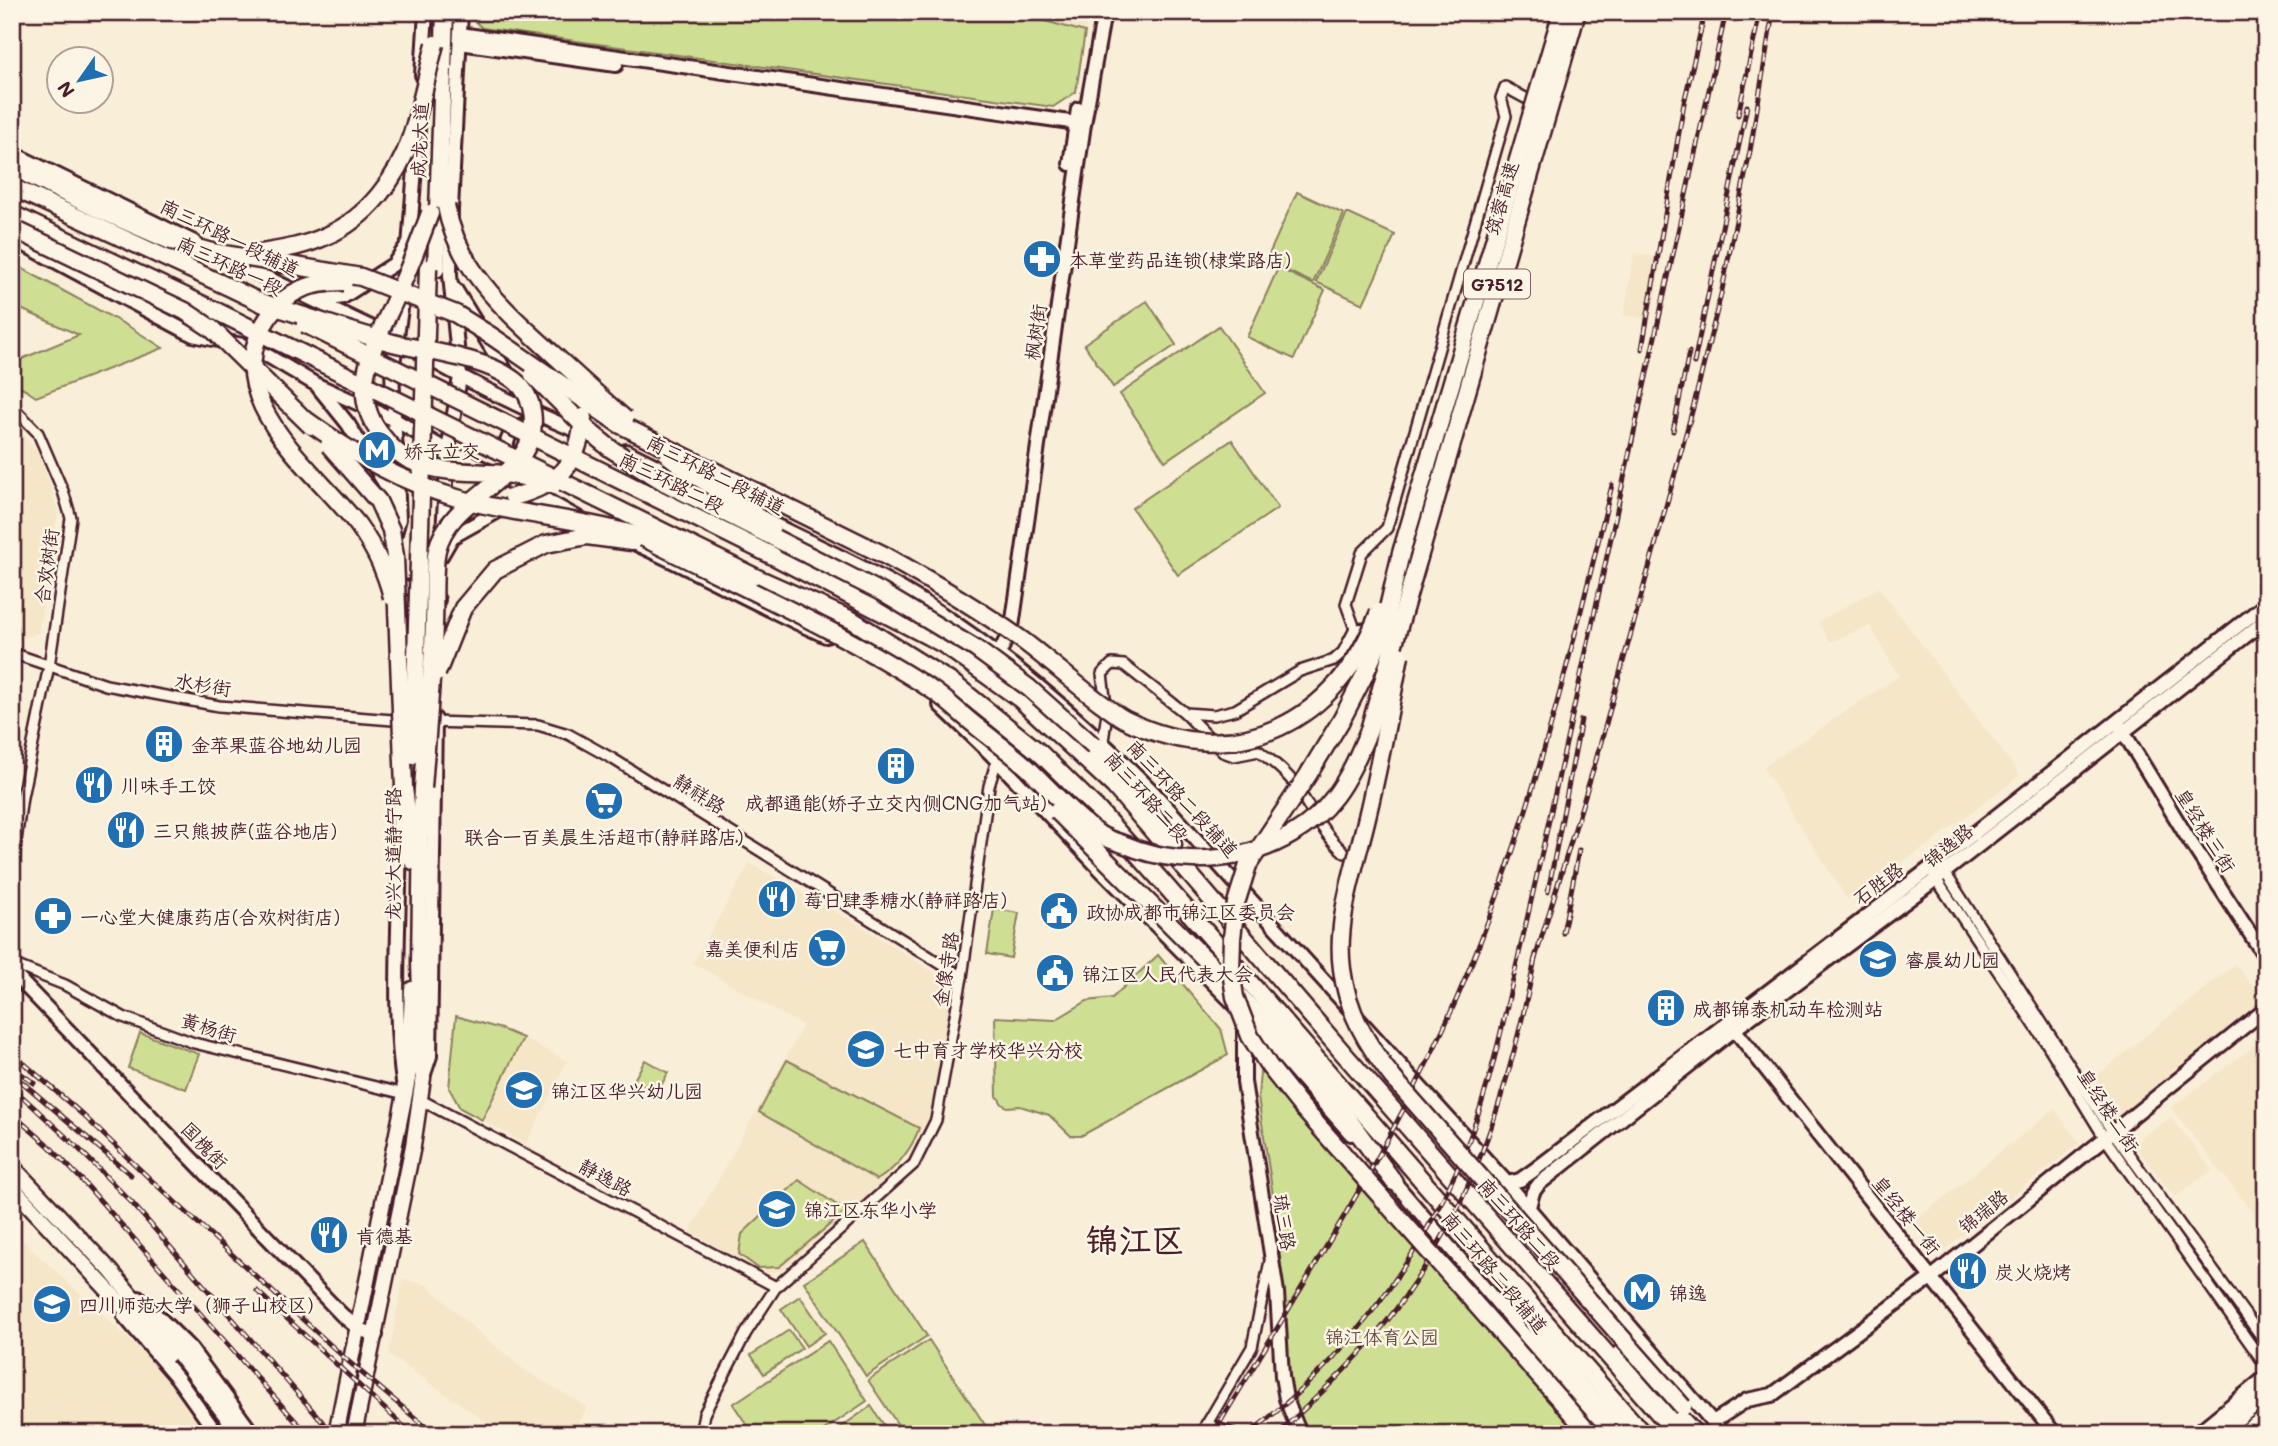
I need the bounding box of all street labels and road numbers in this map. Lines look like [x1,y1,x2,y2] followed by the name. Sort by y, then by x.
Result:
[405,102,433,178] street label: 成龙大道
[1479,158,1523,238] street label: 筑蓉高速
[157,193,303,281] street label: 南三环路一段辅道
[174,231,286,299] street label: 南三环路一段
[1464,270,1530,298] road number: G7512
[1019,302,1051,362] street label: 枫树街
[643,429,789,519] street label: 南三环路二段辅道
[616,447,728,517] street label: 南三环路二段
[28,527,64,605] street label: 合欢树街
[173,667,233,701] street label: 水杉街
[1122,734,1244,862] street label: 南三环路二段辅道
[1100,745,1194,847] street label: 南三环路二段
[669,767,731,819] street label: 静祥路
[2170,783,2242,877] street label: 皇经楼三街
[380,787,405,921] street label: 龙兴大道静宁路
[1918,817,1978,873] street label: 锦逸路
[1848,856,1908,910] street label: 石胜路
[927,930,963,1008] street label: 金像寺路
[178,1007,240,1047] street label: 黄杨街
[2073,1063,2145,1157] street label: 皇经楼二街
[176,1116,234,1174] street label: 国槐街
[575,1153,637,1201] street label: 静逸路
[1867,1170,1947,1260] street label: 皇经楼一街
[1473,1172,1567,1274] street label: 南三环路二段
[1953,1183,2013,1239] street label: 锦瑞路
[1268,1192,1302,1252] street label: 琉三路
[1437,1206,1553,1338] street label: 南三环路二段辅道

